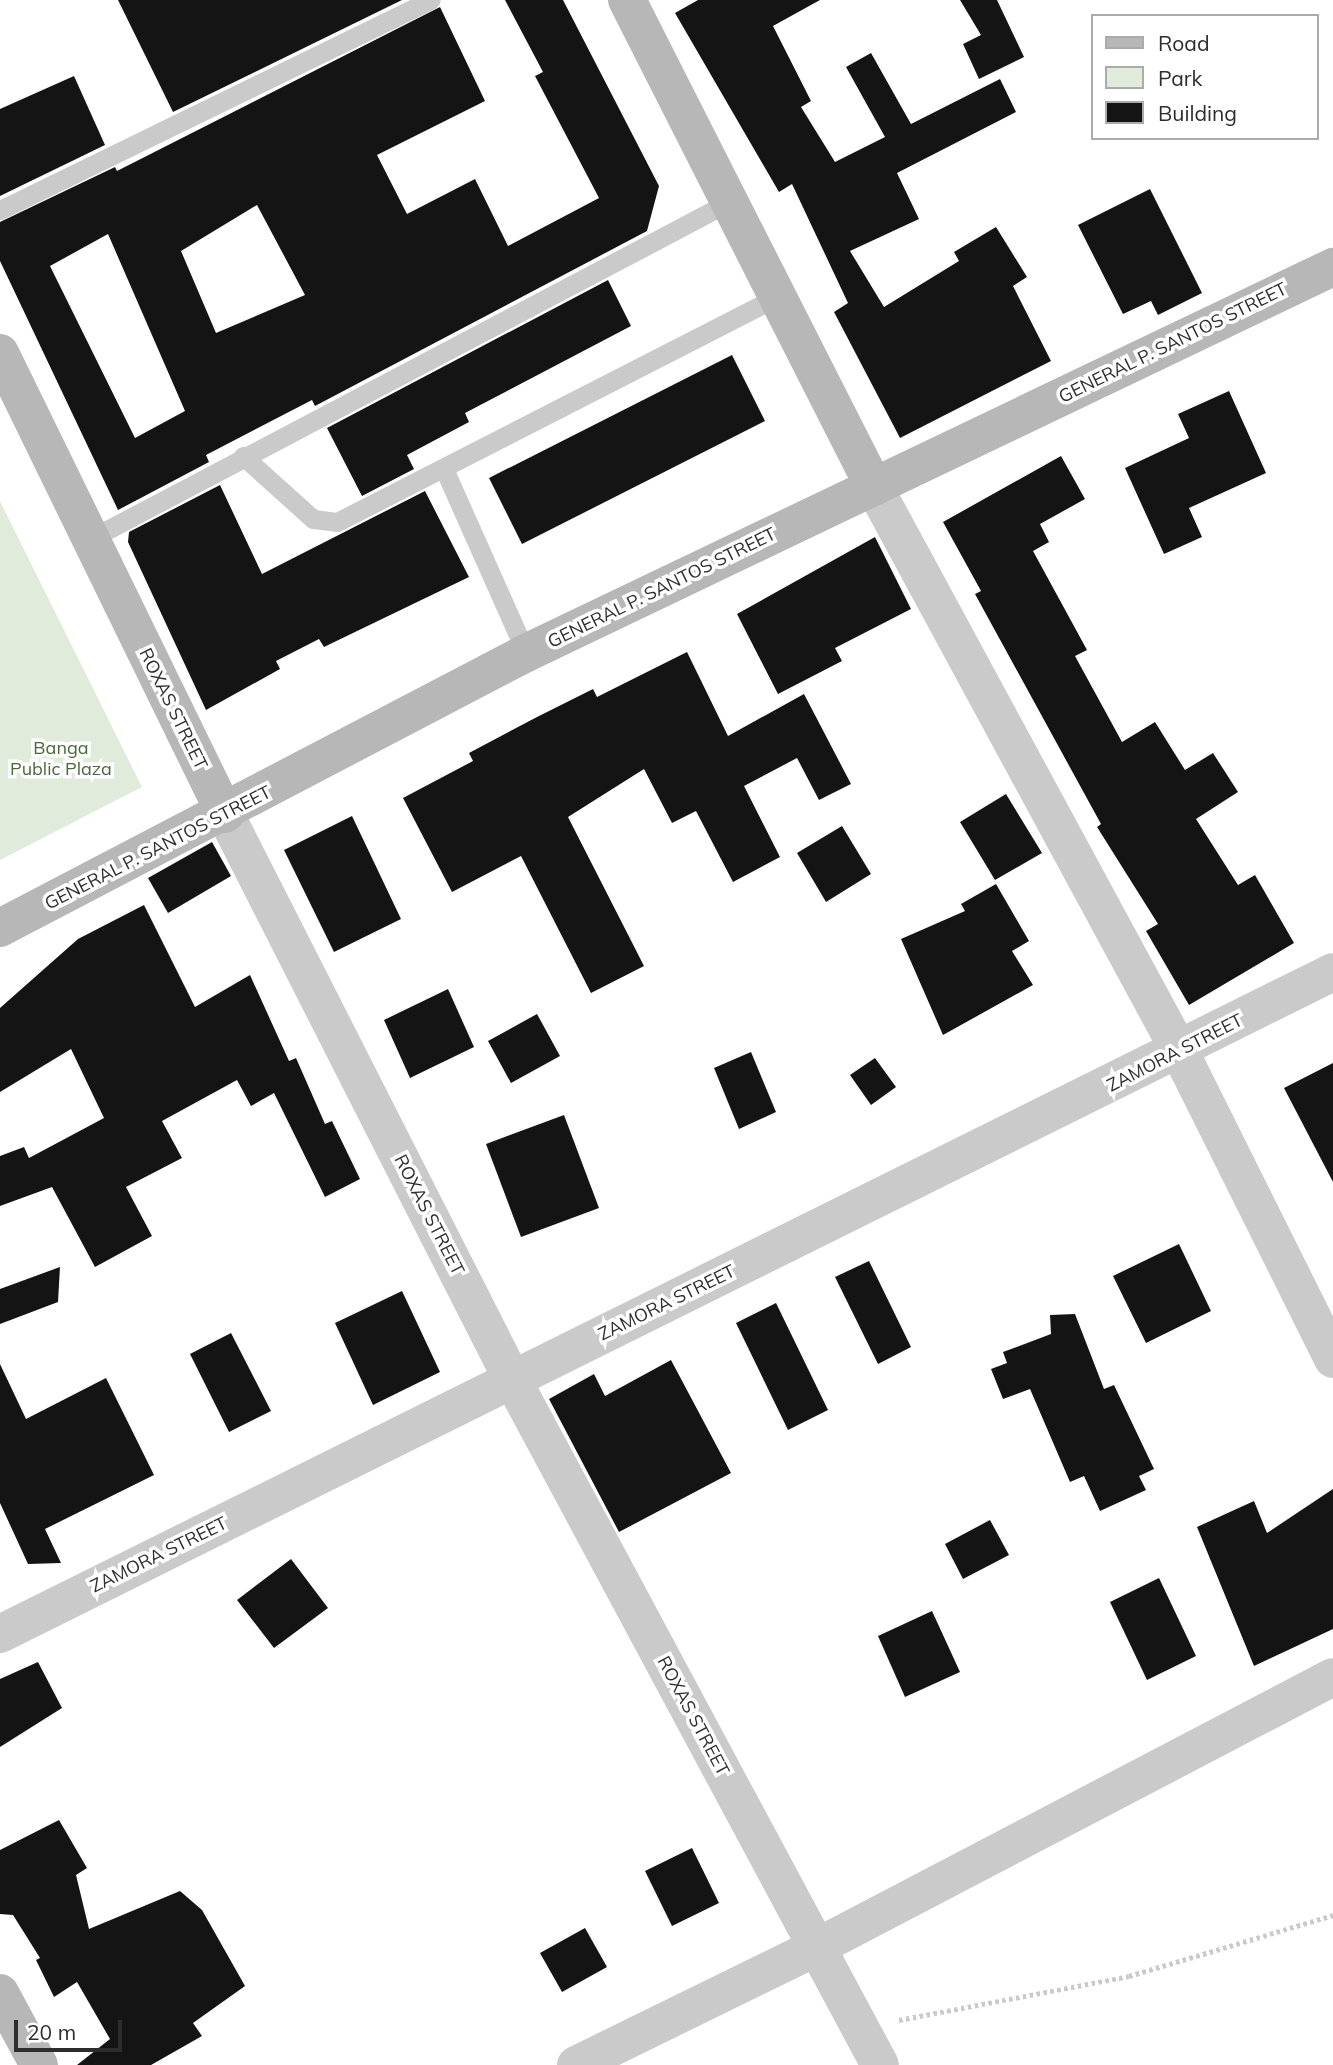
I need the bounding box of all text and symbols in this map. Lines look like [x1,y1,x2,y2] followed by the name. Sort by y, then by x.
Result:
[1092,14,1319,140] legend
[1158,30,1209,56] text: Road
[1158,65,1202,91] text: Park
[1158,100,1237,126] text: Building
[1055,278,1291,408] street label: GENERAL P. SANTOS STREET
[544,523,780,653] street label: GENERAL P. SANTOS STREET
[134,645,212,773] street label: ROXAS STREET
[10,738,112,780] park label: Banga Public Plaza
[41,781,275,915] street label: GENERAL P. SANTOS STREET
[1104,1009,1246,1097] street label: ZAMORA STREET
[389,1151,469,1279] street label: ROXAS STREET
[595,1261,739,1345] street label: ZAMORA STREET
[87,1513,231,1597] street label: ZAMORA STREET
[652,1653,734,1779] street label: ROXAS STREET
[18,2006,126,2050] scale bar
[27,2019,76,2045] text: 20 m

